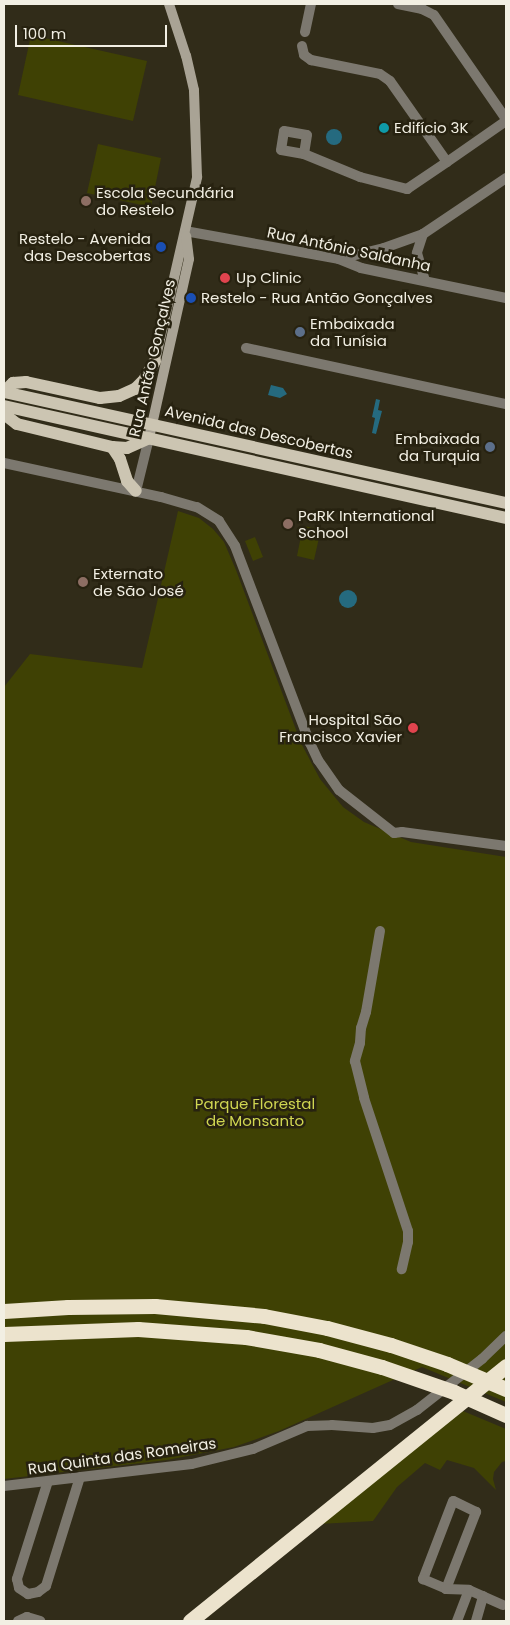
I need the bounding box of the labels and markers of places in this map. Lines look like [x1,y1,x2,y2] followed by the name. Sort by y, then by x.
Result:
[394,119,468,137] place label: Edifício 3K
[378,122,390,134] marker: Edifício 3K
[96,183,234,218] place label: Escola Secundária do Restelo
[80,195,92,207] marker: Escola Secundária do Restelo
[19,229,151,264] place label: Restelo - Avenida das Descobertas
[155,241,167,253] marker: Restelo - Avenida das Descobertas
[236,269,302,287] place label: Up Clinic
[218,271,232,285] marker: Up Clinic
[201,289,433,307] place label: Restelo - Rua Antão Gonçalves
[185,292,197,304] marker: Restelo - Rua Antão Gonçalves
[310,314,395,349] place label: Embaixada da Tunísia
[294,326,306,338] marker: Embaixada da Tunísia
[395,429,480,464] place label: Embaixada da Turquia
[484,441,496,453] marker: Embaixada da Turquia
[298,506,434,541] place label: PaRK International School
[282,518,294,530] marker: PaRK International School
[93,564,184,599] place label: Externato de São José
[77,576,89,588] marker: Externato de São José
[279,710,402,745] place label: Hospital São Francisco Xavier
[406,721,420,735] marker: Hospital São Francisco Xavier

